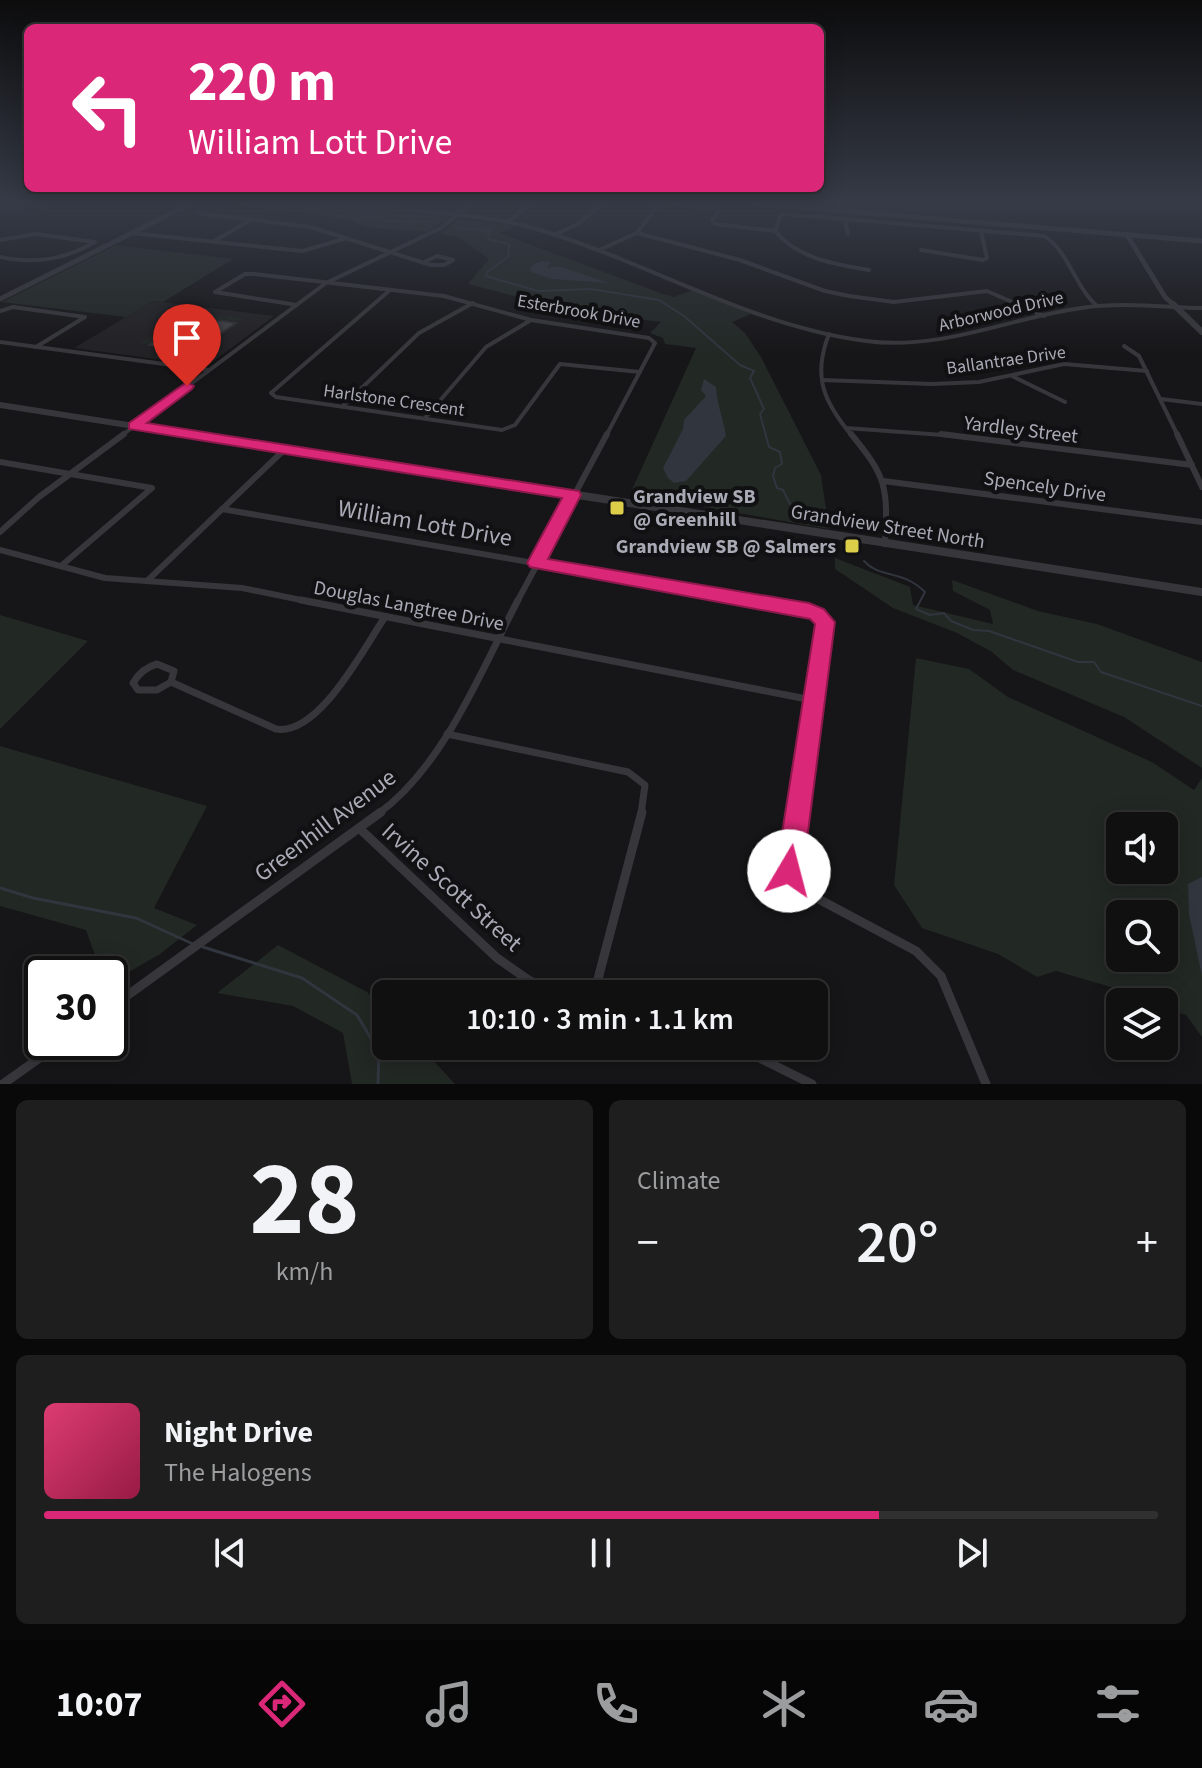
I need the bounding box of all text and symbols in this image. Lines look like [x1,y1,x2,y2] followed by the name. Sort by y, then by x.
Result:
[188,43,336,122] text: 220 m
[56,56,160,160] icon: left
[188,117,452,168] text: William Lott Drive
[936,285,1066,338] street label: Arborwood Drive
[515,288,643,335] street label: Esterbrook Drive
[153,304,221,386] pin
[165,316,209,360] icon: arrive
[945,340,1067,381] street label: Ballantrae Drive
[322,378,466,423] street label: Harlstone Crescent
[961,409,1080,451] street label: Yardley Street
[982,465,1108,509] street label: Spencely Drive
[633,483,756,534] place label: Grandview SB @ Greenhill
[335,491,515,556] street label: William Lott Drive
[789,498,987,556] street label: Grandview Street North
[608,499,626,517] marker: Grandview SB @ Greenhill
[616,533,836,561] place label: Grandview SB @ Salmers
[843,537,861,555] marker: Grandview SB @ Salmers
[311,574,506,638] street label: Douglas Langtree Drive
[247,760,404,890] street label: Greenhill Avenue
[1106,812,1178,1060] map controls
[1106,812,1178,884] button: sound
[374,815,530,960] street label: Irvine Scott Street
[747,829,831,913] position arrow
[1106,900,1178,972] button: search
[24,956,128,1060] speed limit sign: 30
[1106,988,1178,1060] button: layers
[466,998,734,1041] text: 10:10 · 3 min · 1.1 km
[250,1127,359,1275] text: 28
[637,1162,721,1199] text: Climate
[856,1201,939,1286] text: 20°
[637,1212,659,1275] text: −
[1136,1212,1158,1275] text: +
[276,1253,333,1290] text: km/h
[164,1411,313,1454] text: Night Drive
[164,1454,312,1491] text: The Halogens
[208,1531,252,1575] icon: previous
[579,1531,623,1575] icon: pause
[950,1531,994,1575] icon: next
[254,1676,310,1732] icon: directions
[421,1676,477,1732] icon: music
[588,1676,644,1732] icon: phone
[756,1676,812,1732] icon: climate
[923,1676,979,1732] icon: car
[1090,1676,1146,1732] icon: filters
[56,1679,142,1730] text: 10:07

